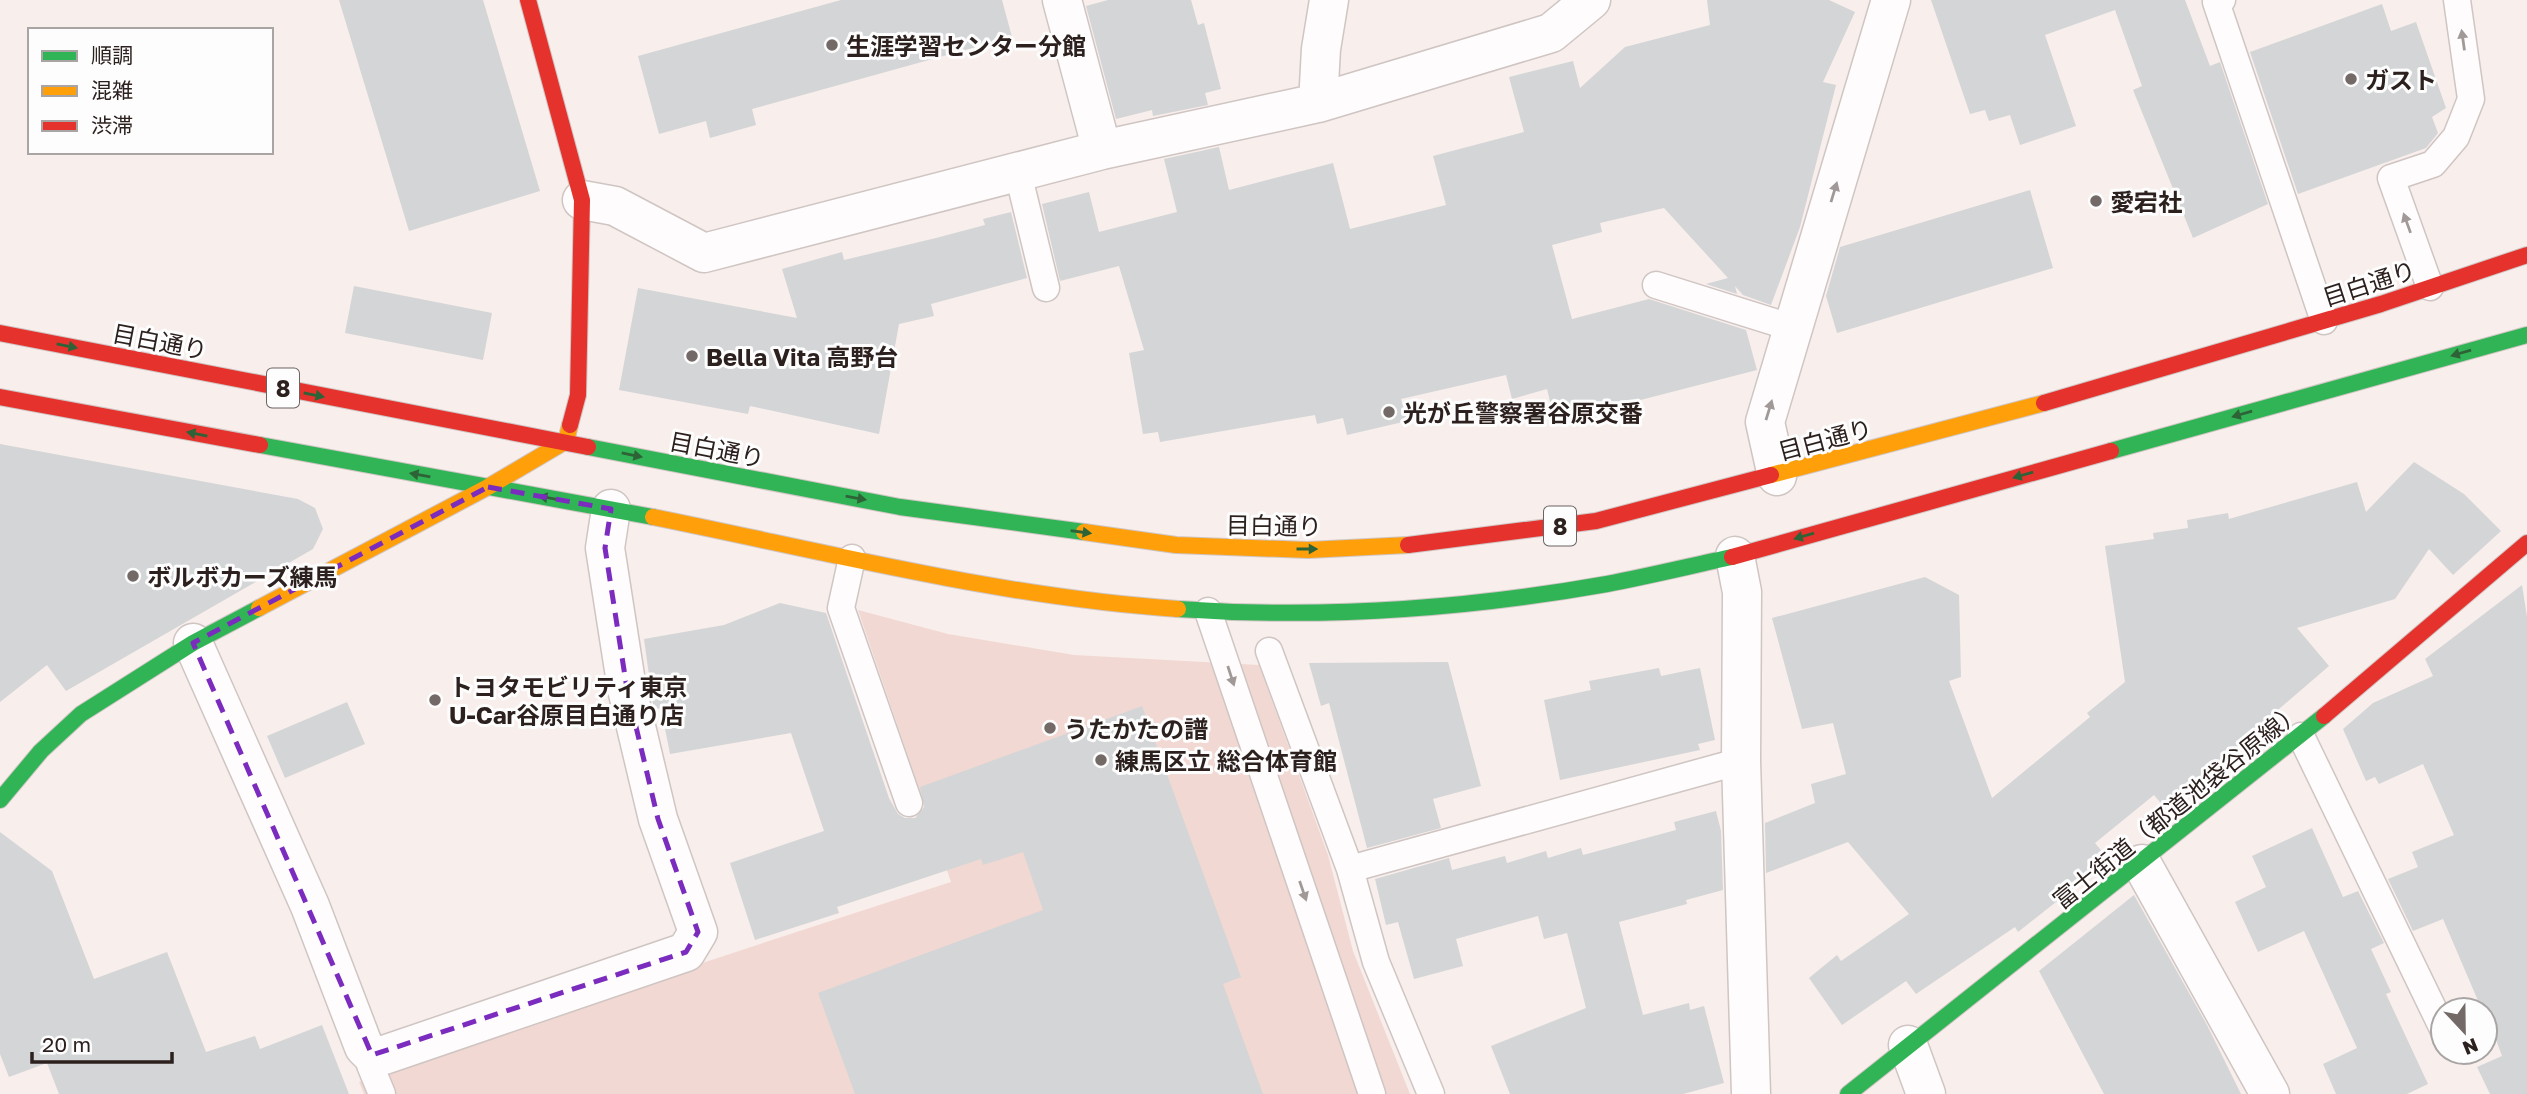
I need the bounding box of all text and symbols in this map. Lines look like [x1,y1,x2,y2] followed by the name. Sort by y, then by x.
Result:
[28,28,273,154] legend
[2457,29,2468,51] one-way arrow
[846,31,1086,60] place label: 生涯学習センター分館
[824,37,840,53] marker: 生涯学習センター分館
[91,42,133,68] text: 順調
[2365,65,2437,94] place label: ガスト
[2343,71,2359,87] marker: ガスト
[91,77,133,103] text: 混雑
[91,112,133,138] text: 渋滞
[1829,181,1839,202] one-way arrow
[2110,187,2182,216] place label: 愛宕社
[2088,193,2104,209] marker: 愛宕社
[2401,212,2412,233] one-way arrow
[2319,254,2419,312] street label: 目白通り
[110,318,210,364] street label: 目白通り
[56,341,78,352] one-way arrow
[706,342,898,371] place label: Bella Vita 高野台
[684,348,700,364] marker: Bella Vita 高野台
[2450,348,2472,359] one-way arrow
[267,368,299,408] road number: 8
[303,389,325,400] one-way arrow
[1403,398,1643,427] place label: 光が丘警察署谷原交番
[1764,399,1774,420] one-way arrow
[1381,404,1397,420] marker: 光が丘警察署谷原交番
[2231,410,2252,420] one-way arrow
[1775,413,1875,465] street label: 目白通り
[667,426,767,472] street label: 目白通り
[186,428,208,439] one-way arrow
[621,450,643,461] one-way arrow
[409,469,431,480] one-way arrow
[2012,471,2033,481] one-way arrow
[538,492,560,503] one-way arrow
[845,493,867,504] one-way arrow
[1544,506,1576,546] road number: 8
[1226,510,1322,540] street label: 目白通り
[1070,526,1092,537] one-way arrow
[1793,532,1814,542] one-way arrow
[1296,543,1318,555] one-way arrow
[147,562,338,591] place label: ボルボカーズ練馬
[125,568,141,584] marker: ボルボカーズ練馬
[1226,665,1236,686] one-way arrow
[449,672,688,729] place label: トヨタモビリティ東京 U-Car谷原目白通り店
[427,692,443,708] marker: トヨタモビリティ東京 U-Car谷原目白通り店
[2047,696,2307,914] street label: 富士街道（都道池袋谷原線）
[1064,714,1208,743] place label: うたかたの譜
[1042,720,1058,736] marker: うたかたの譜
[1115,746,1337,775] place label: 練馬区立 総合体育館
[1093,752,1109,768] marker: 練馬区立 総合体育館
[1298,881,1309,902] one-way arrow
[2429,996,2499,1066] north arrow
[32,1020,172,1064] scale bar
[42,1031,91,1057] text: 20 m
[2460,1034,2482,1061] text: N

